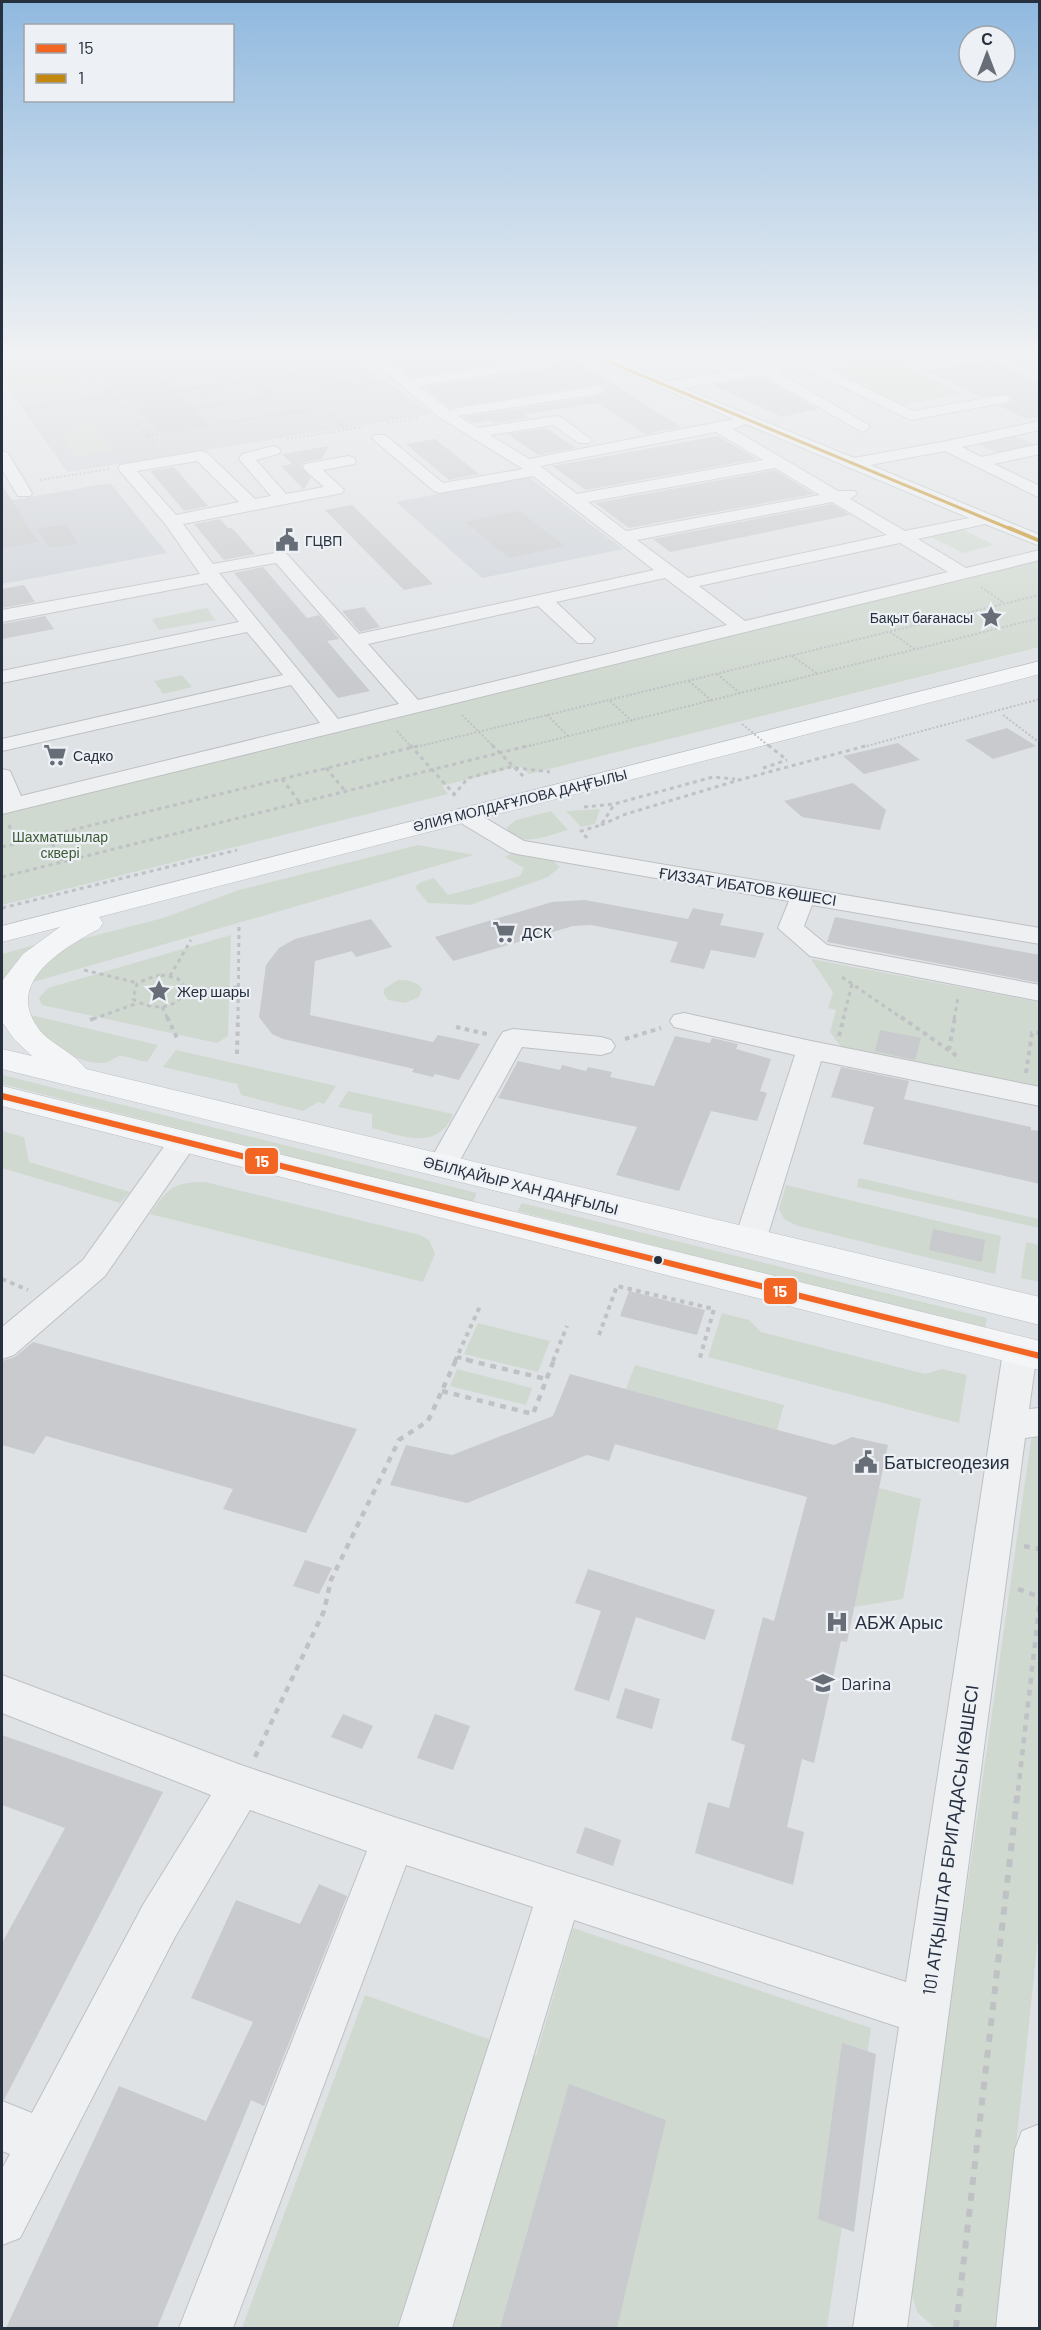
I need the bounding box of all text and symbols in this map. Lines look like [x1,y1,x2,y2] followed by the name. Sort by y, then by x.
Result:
[24,24,234,102] legend
[957,24,1017,84] north arrow
[981,29,993,48] text: С
[78,36,94,58] text: 15
[78,66,84,88] text: 1
[274,527,300,553] public building icon: ГЦВП
[305,532,342,549] place label: ГЦВП
[978,604,1004,630] place icon: Бақыт бағанасы
[870,609,973,626] place label: Бақыт бағанасы
[42,742,68,768] supermarket icon: Садко
[73,747,114,764] place label: Садко
[411,765,629,835] street label: ӘЛИЯ МОЛДАҒҰЛОВА ДАҢҒЫЛЫ
[12,828,108,861] park label: Шахматшылар сквері
[658,863,838,909] street label: ҒИЗЗАТ ИБАТОВ КӨШЕСІ
[491,919,517,945] supermarket icon: ДСК
[522,923,552,941] place label: ДСК
[146,978,172,1004] place icon: Жер шары
[177,982,250,1000] place label: Жер шары
[244,1147,279,1175] line badge: 15
[255,1151,270,1170] text: 15
[422,1152,620,1218] street label: ӘБІЛҚАЙЫР ХАН ДАҢҒЫЛЫ
[652,1254,664,1266] unlabelled marker
[763,1277,798,1305] line badge: 15
[773,1281,788,1300] text: 15
[853,1449,879,1475] public building icon: Батысгеодезия
[884,1451,1010,1473] place label: Батысгеодезия
[824,1609,850,1635] hospital icon: АБЖ Арыс
[855,1611,943,1633] place label: АБЖ Арыс
[810,1670,836,1696] school or university icon: Darina
[841,1672,891,1694] place label: Darina
[917,1683,983,1997] street label: 101 АТҚЫШТАР БРИГАДАСЫ КӨШЕСІ

